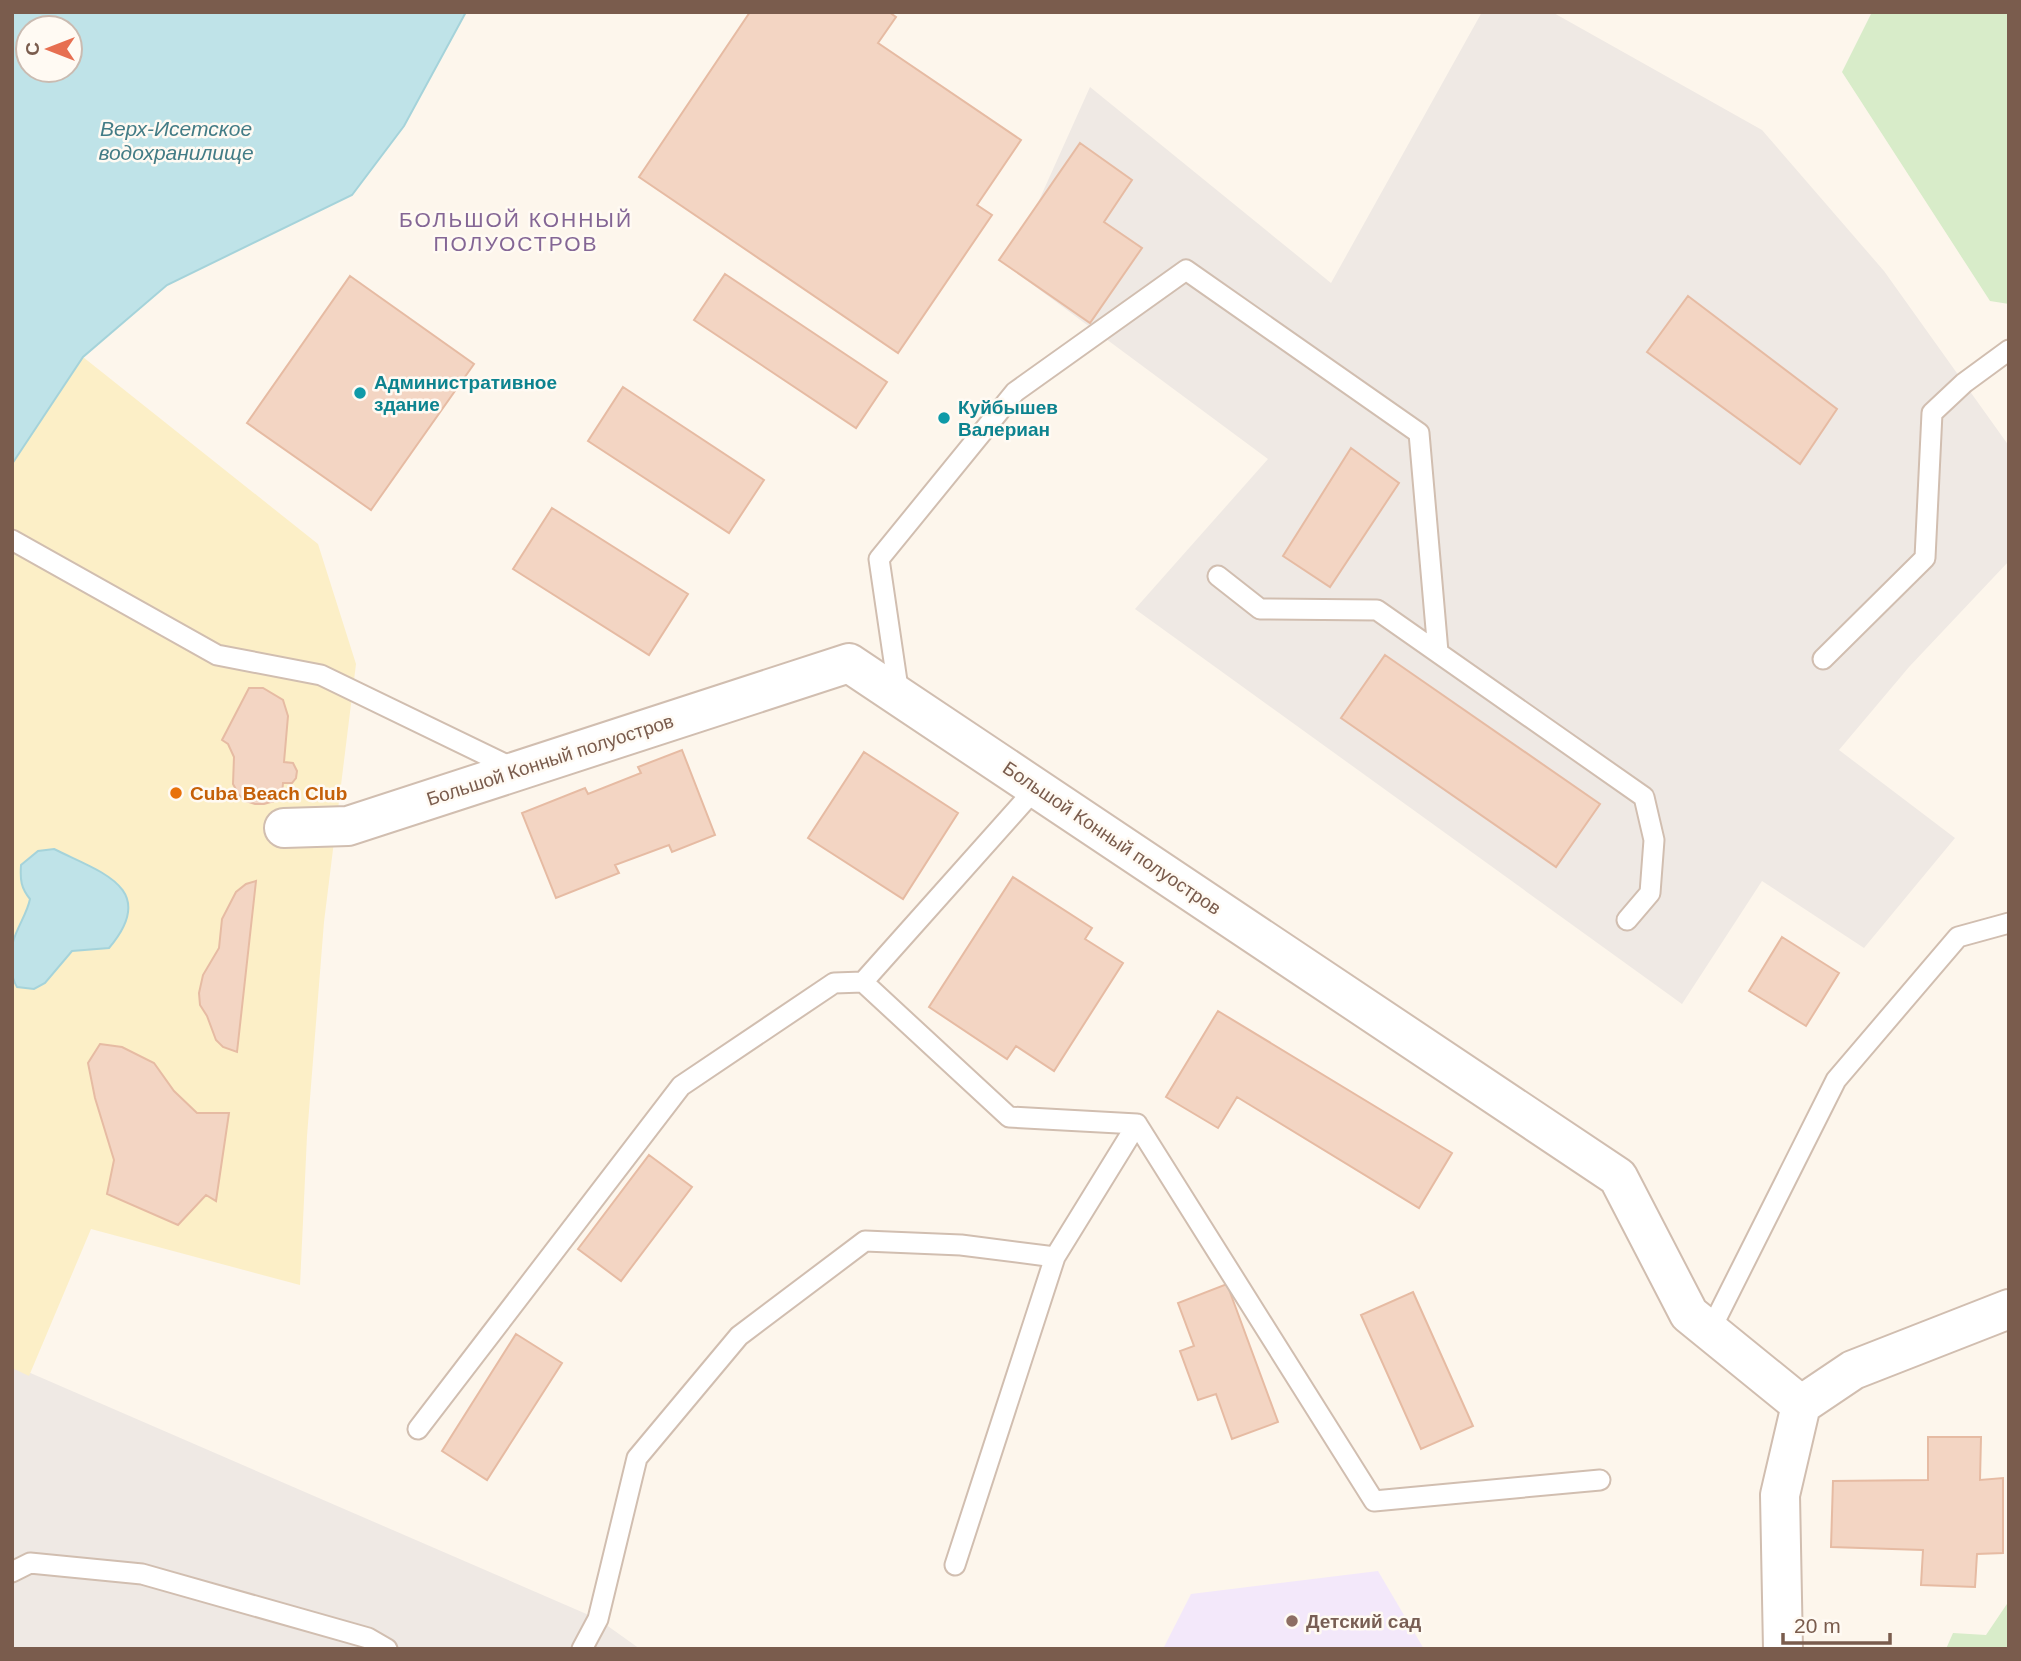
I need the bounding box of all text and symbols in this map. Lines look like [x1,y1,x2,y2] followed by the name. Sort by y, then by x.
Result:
[14,14,84,84] north arrow
[22,42,43,56] text: С
[98,117,254,164] water label: Верх-Исетское водохранилище
[399,208,633,255] district label: БОЛЬШОЙ КОННЫЙ ПОЛУОСТРОВ
[374,372,557,415] place label: Административное здание
[352,385,368,401] marker: Административное здание
[958,397,1058,440] place label: Куйбышев Валериан
[936,410,952,426] marker: Куйбышев Валериан
[424,710,676,810] street label: Большой Конный полуостров
[999,757,1225,919] street label: Большой Конный полуостров
[190,783,347,804] place label: Cuba Beach Club
[168,785,184,801] marker: Cuba Beach Club
[1783,1602,1890,1646] scale bar
[1306,1611,1421,1632] place label: Детский сад
[1284,1613,1300,1629] marker: Детский сад
[1794,1614,1841,1637] text: 20 m

